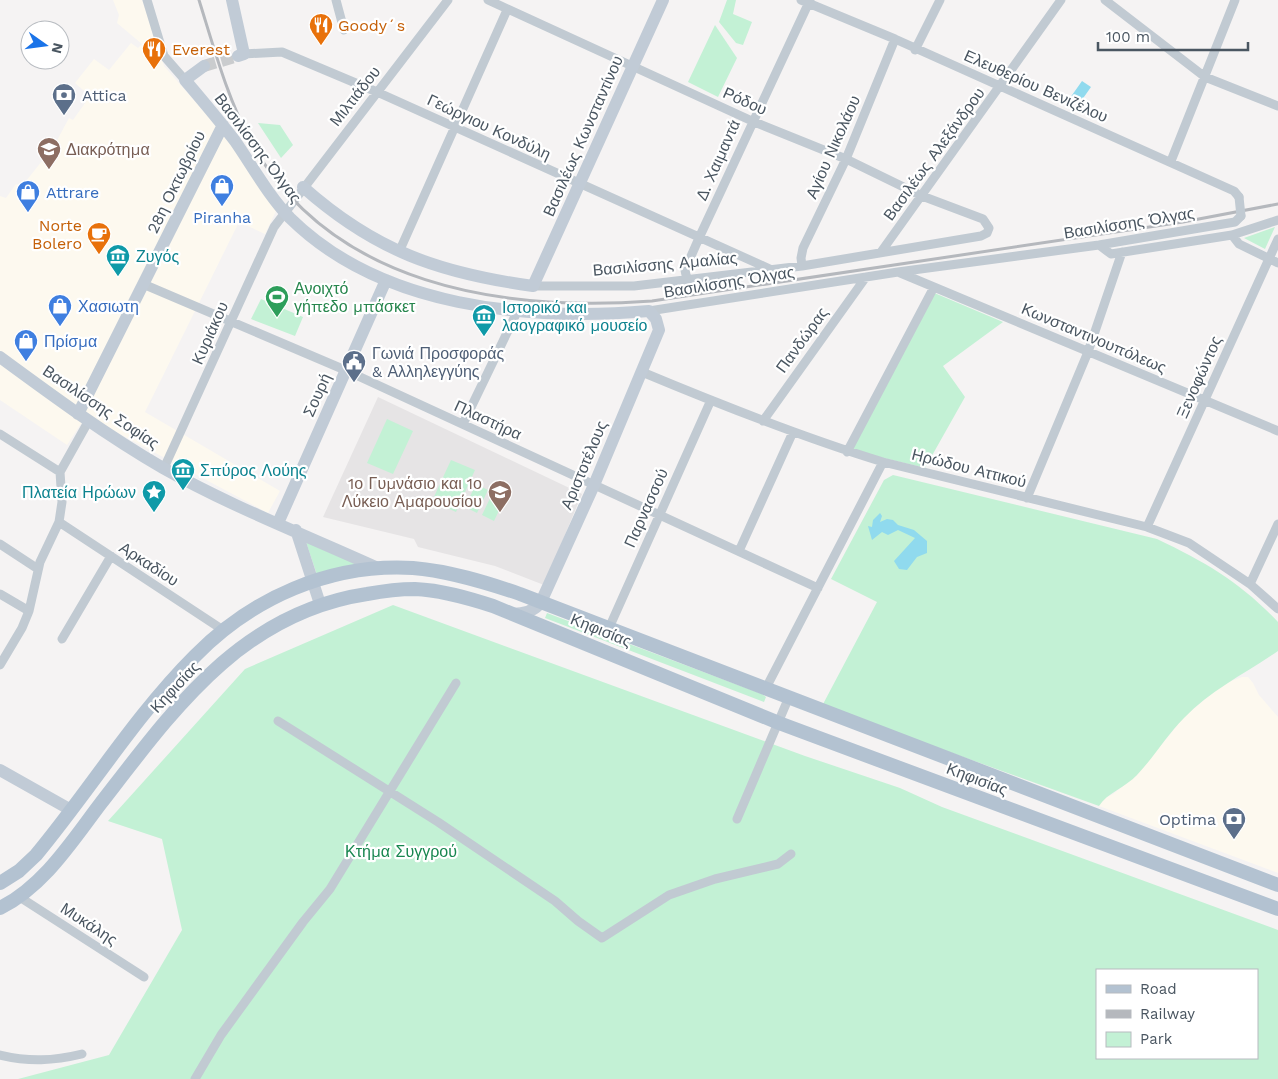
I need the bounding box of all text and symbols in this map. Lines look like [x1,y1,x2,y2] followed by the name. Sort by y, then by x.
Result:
[308,12,334,46] restaurant icon: Goody´s
[338,16,405,35] place label: Goody´s
[20,20,70,70] north arrow
[1098,20,1248,52] scale bar
[1106,28,1150,46] text: 100 m
[141,36,167,70] restaurant icon: Everest
[172,40,230,59] place label: Everest
[49,41,67,55] text: N
[961,46,1111,126] street label: Ελευθερίου Βενιζέλου
[539,53,627,219] street label: Βασιλέως Κωνσταντίνου
[326,62,384,130] street label: Μιλτιάδου
[51,82,77,116] bank icon: Attica
[720,83,770,119] street label: Ρόδου
[879,84,989,224] street label: Βασιλέως Αλεξάνδρου
[82,86,127,105] place label: Attica
[211,90,306,207] street label: Βασιλίσσης Όλγας
[424,90,554,164] street label: Γεώργιου Κονδύλη
[802,92,864,202] street label: Αγίου Νικολάου
[692,117,744,203] street label: Δ. Χαιμαντά
[143,127,209,237] street label: 28η Οκτωβρίου
[36,136,62,170] school or university icon: Διακρότημα
[66,140,150,159] place label: Διακρότημα
[209,173,235,207] shop icon: Piranha
[15,179,41,213] shop icon: Attrare
[46,183,99,202] place label: Attrare
[1062,203,1196,243] street label: Βασιλίσσης Όλγας
[193,208,251,227] place label: Piranha
[32,216,82,253] place label: Norte Bolero
[86,221,112,255] cafe icon: Norte Bolero
[105,243,131,277] museum icon: Ζυγός
[136,247,179,266] place label: Ζυγός
[592,248,738,280] street label: Βασιλίσσης Αμαλίας
[662,262,796,302] street label: Βασιλίσσης Όλγας
[294,279,416,316] place label: Ανοιχτό γήπεδο μπάσκετ
[264,284,290,318] sports icon: Ανοιχτό γήπεδο μπάσκετ
[47,293,73,327] shop icon: Χασιωτη
[78,297,139,316] place label: Χασιωτη
[502,298,648,335] place label: Ιστορικό και λαογραφικό μουσείο
[188,299,232,367] street label: Κυριάκου
[1019,299,1170,377] street label: Κωνσταντινουπόλεως
[471,303,497,337] museum icon: Ιστορικό και λαογραφικό μουσείο
[772,303,832,376] street label: Πανδώρας
[13,328,39,362] shop icon: Πρίσμα
[44,332,97,351] place label: Πρίσμα
[1172,333,1226,421] street label: Ξενοφώντος
[372,344,505,381] place label: Γωνιά Προσφοράς & Αλληλεγγύης
[341,349,367,383] public building icon: Γωνιά Προσφοράς & Αλληλεγγύης
[39,361,163,453] street label: Βασιλίσσης Σοφίας
[299,370,335,420] street label: Σουρή
[451,396,525,444] street label: Πλαστήρα
[557,418,611,512] street label: Αριστοτέλους
[910,445,1028,491] street label: Ηρώδου Αττικού
[170,457,196,491] museum icon: Σπύρος Λούης
[200,461,307,480] place label: Σπύρος Λούης
[620,466,672,550] street label: Παρνασσού
[342,474,482,511] place label: 1ο Γυμνάσιο και 1ο Λύκειο Αμαρουσίου
[141,479,167,513] place icon: Πλατεία Ηρώων
[487,479,513,513] school or university icon: 1ο Γυμνάσιο και 1ο Λύκειο Αμαρουσίου
[22,483,136,502] place label: Πλατεία Ηρώων
[116,538,182,590] street label: Αρκαδίου
[568,609,634,651] street label: Κηφισίας
[146,657,204,717] street label: Κηφισίας
[944,759,1010,799] street label: Κηφισίας
[1221,806,1247,840] bank icon: Optima
[1159,810,1216,829] place label: Optima
[345,842,457,861] park label: Κτήμα Συγγρού
[57,899,121,949] street label: Μυκάλης
[1096,969,1258,1059] legend
[1140,980,1177,998] text: Road
[1140,1005,1195,1023] text: Railway
[1140,1030,1173,1048] text: Park

